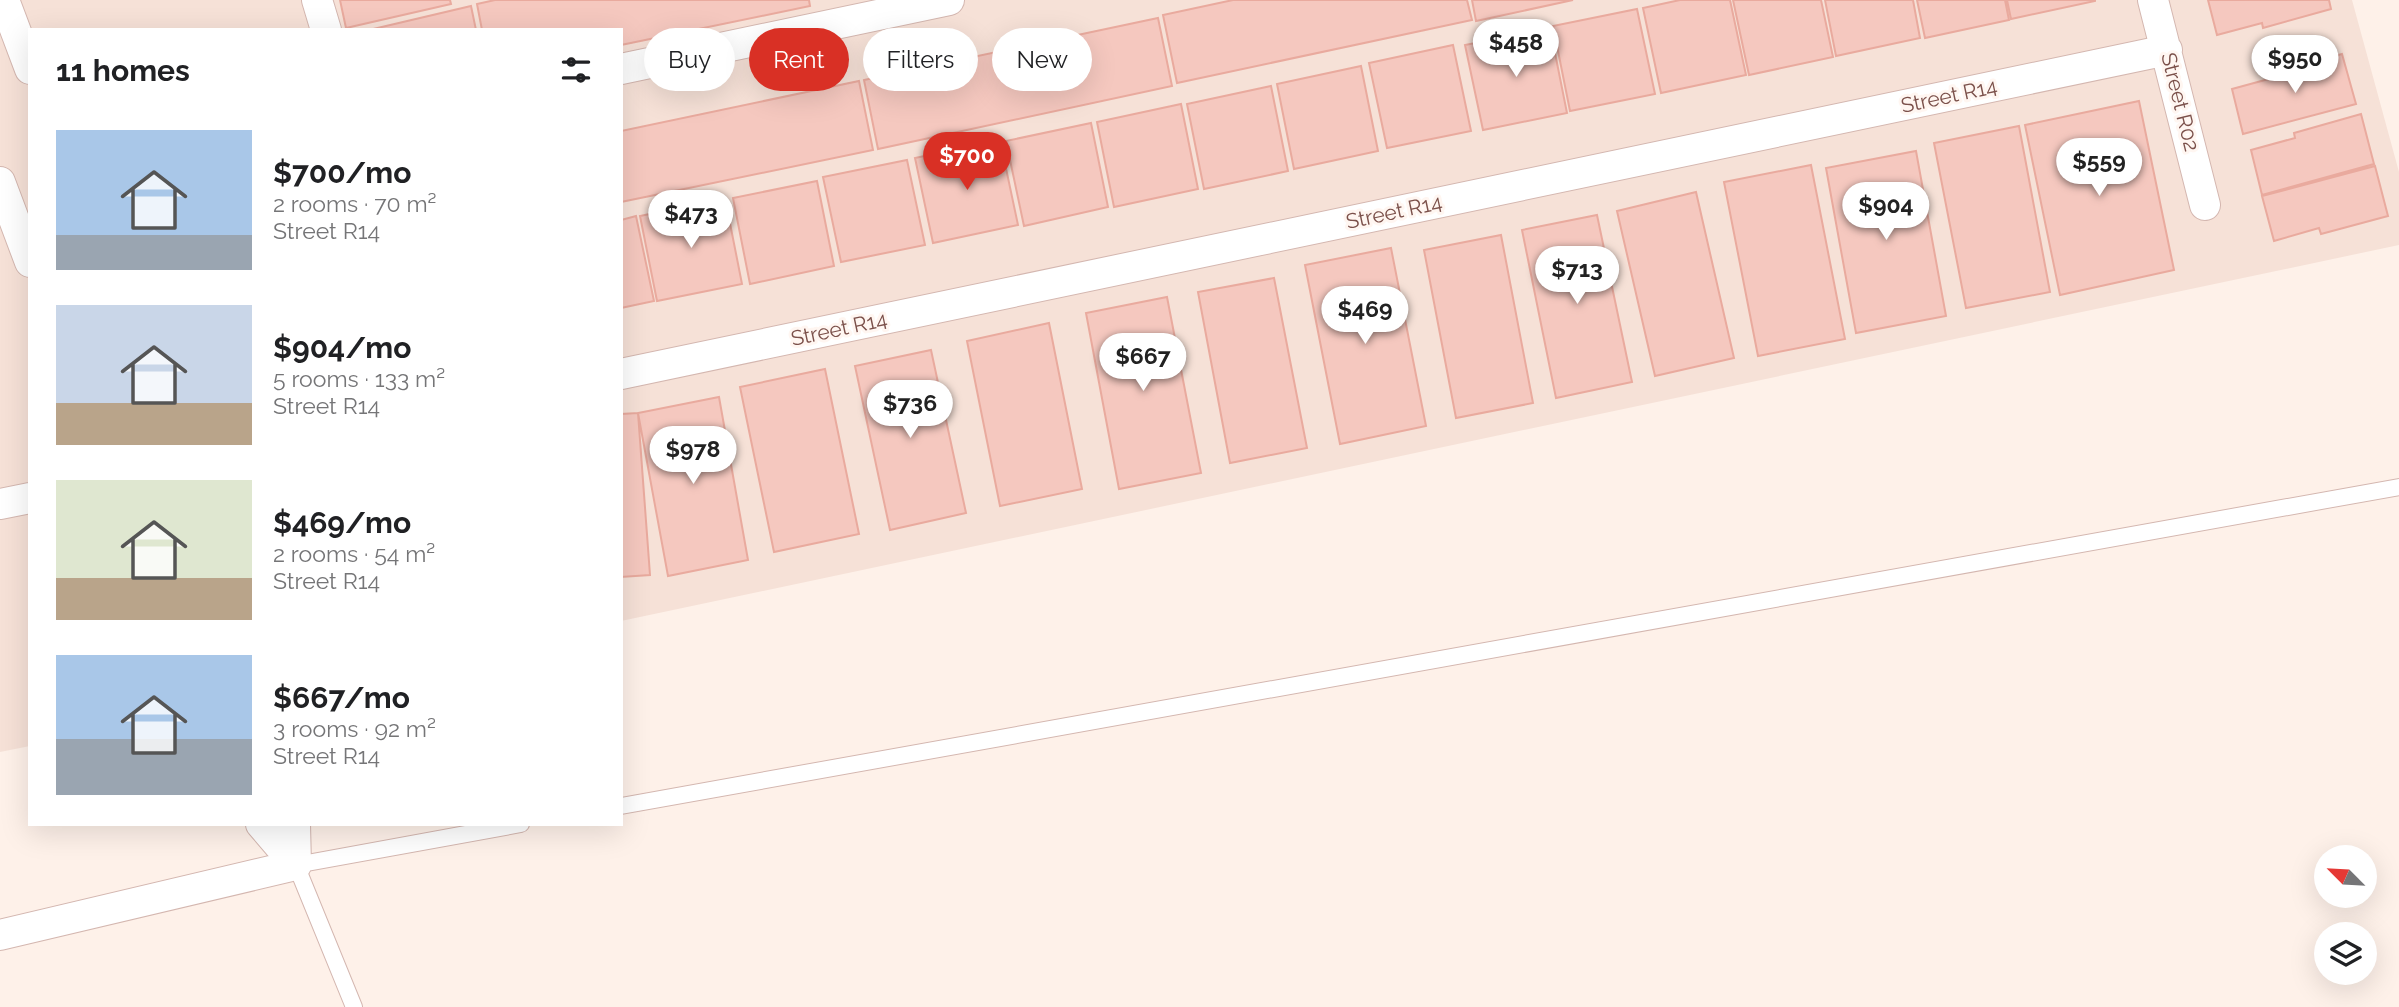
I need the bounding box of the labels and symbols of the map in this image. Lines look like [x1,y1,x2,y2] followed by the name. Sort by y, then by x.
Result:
[1475,20,1557,79] pin: $458
[2254,36,2336,95] pin: $950
[2156,50,2205,154] street label: Street R02
[1898,73,1999,118] street label: Street R14
[926,132,1008,192] pin: $700
[2058,138,2140,198] pin: $559
[1845,182,1927,242] pin: $904
[1343,189,1444,234] street label: Street R14
[650,190,732,250] pin: $473
[1536,246,1618,306] pin: $713
[1324,286,1406,346] pin: $469
[788,306,889,351] street label: Street R14
[1102,334,1184,393] pin: $667
[869,380,951,440] pin: $736
[652,426,734,486] pin: $978
[2314,845,2376,908] north arrow

